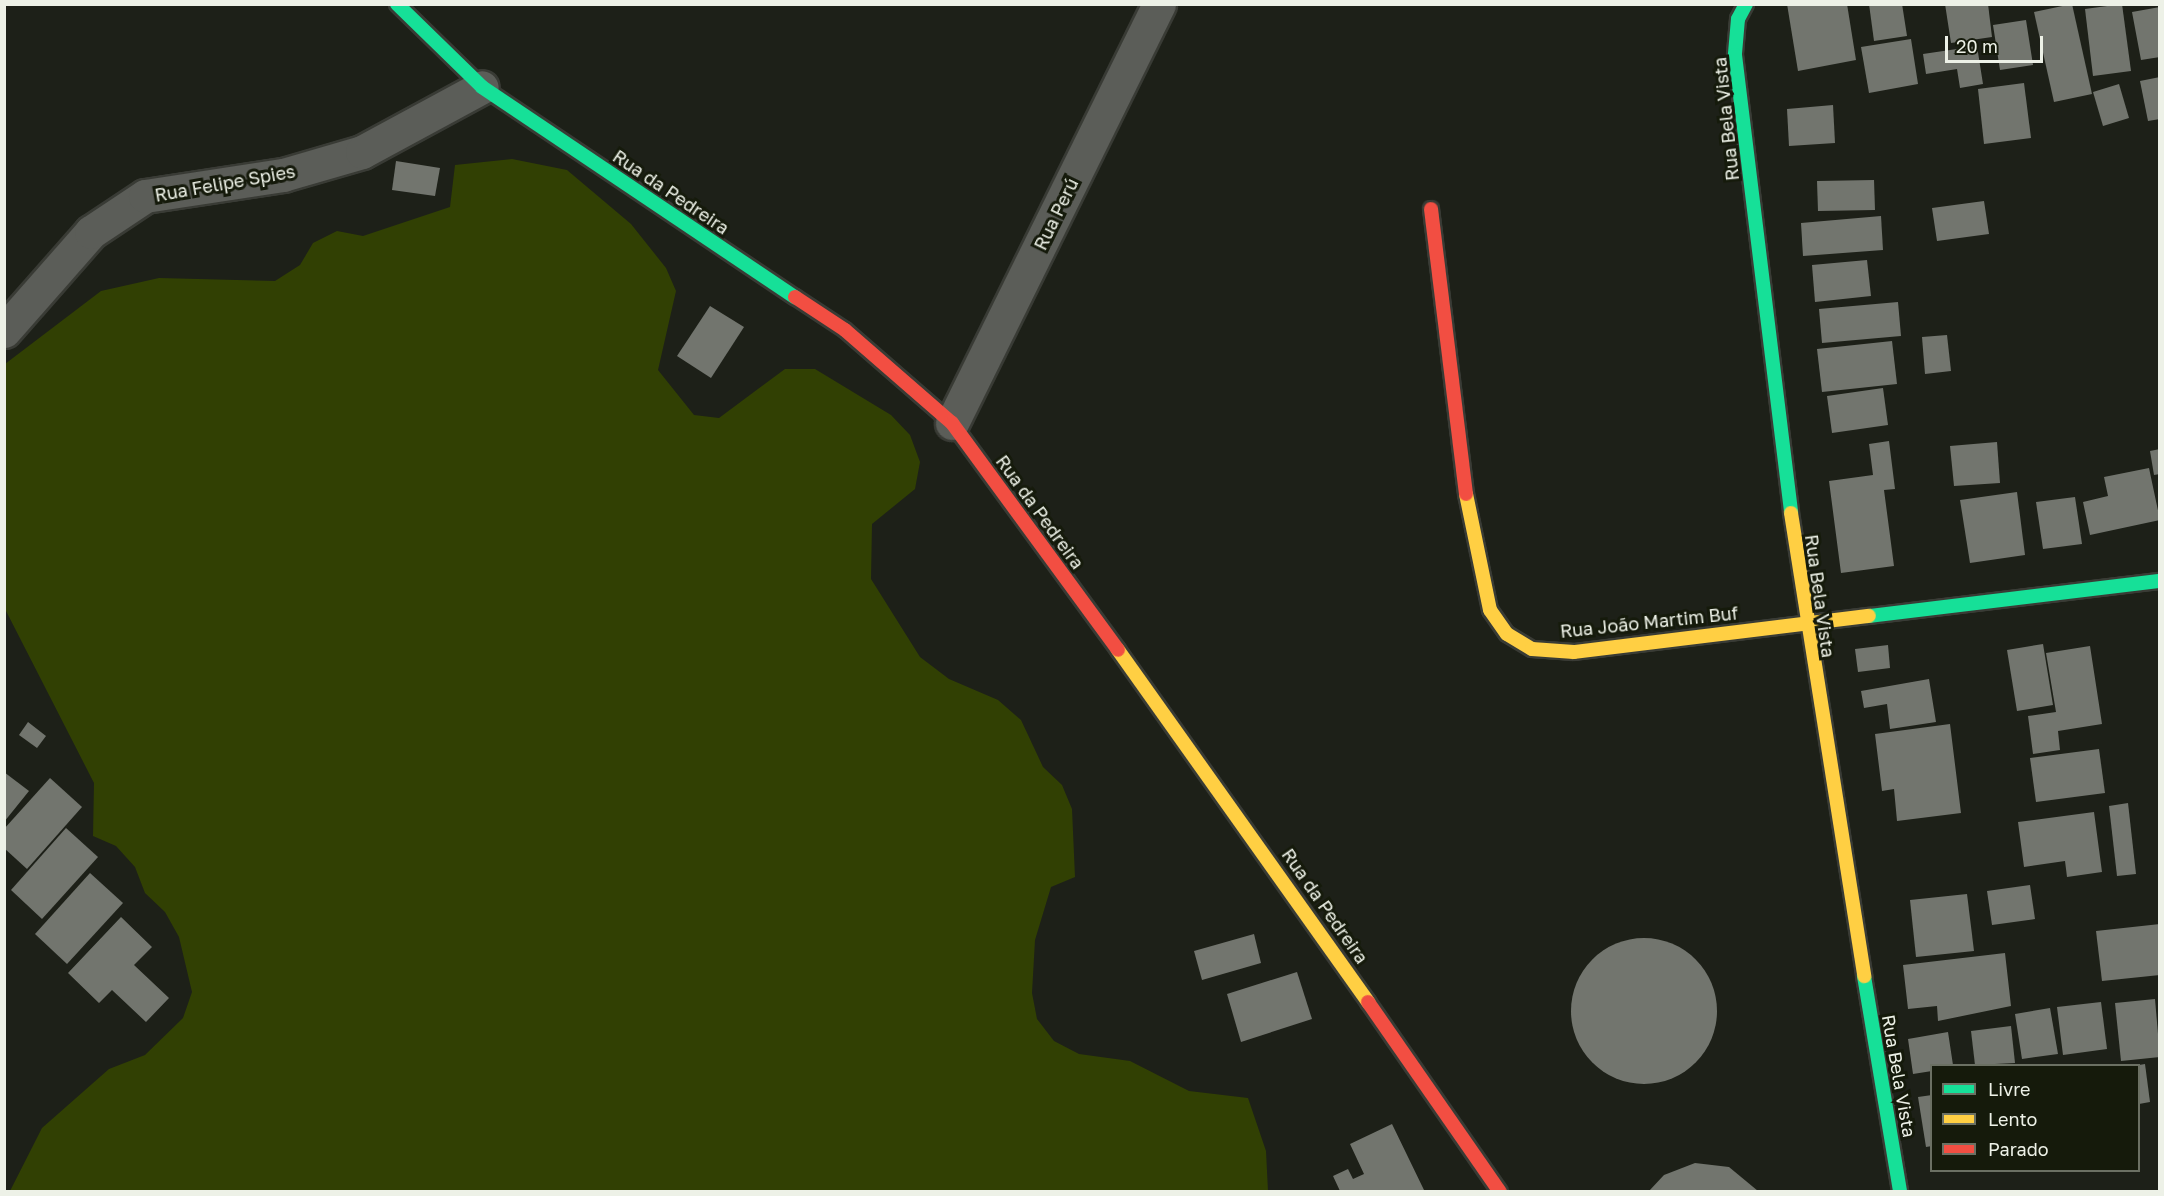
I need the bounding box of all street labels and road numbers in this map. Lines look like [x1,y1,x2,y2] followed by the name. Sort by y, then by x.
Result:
[1709,56,1743,182] street label: Rua Bela Vista
[609,145,733,239] street label: Rua da Pedreira
[153,160,297,206] street label: Rua Felipe Spies
[1029,174,1083,254] street label: Rua Perú
[991,451,1089,573] street label: Rua da Pedreira
[1801,533,1839,659] street label: Rua Bela Vista
[1559,602,1739,642] street label: Rua João Martim Buf
[1277,844,1373,968] street label: Rua da Pedreira
[1878,1013,1920,1139] street label: Rua Bela Vista

